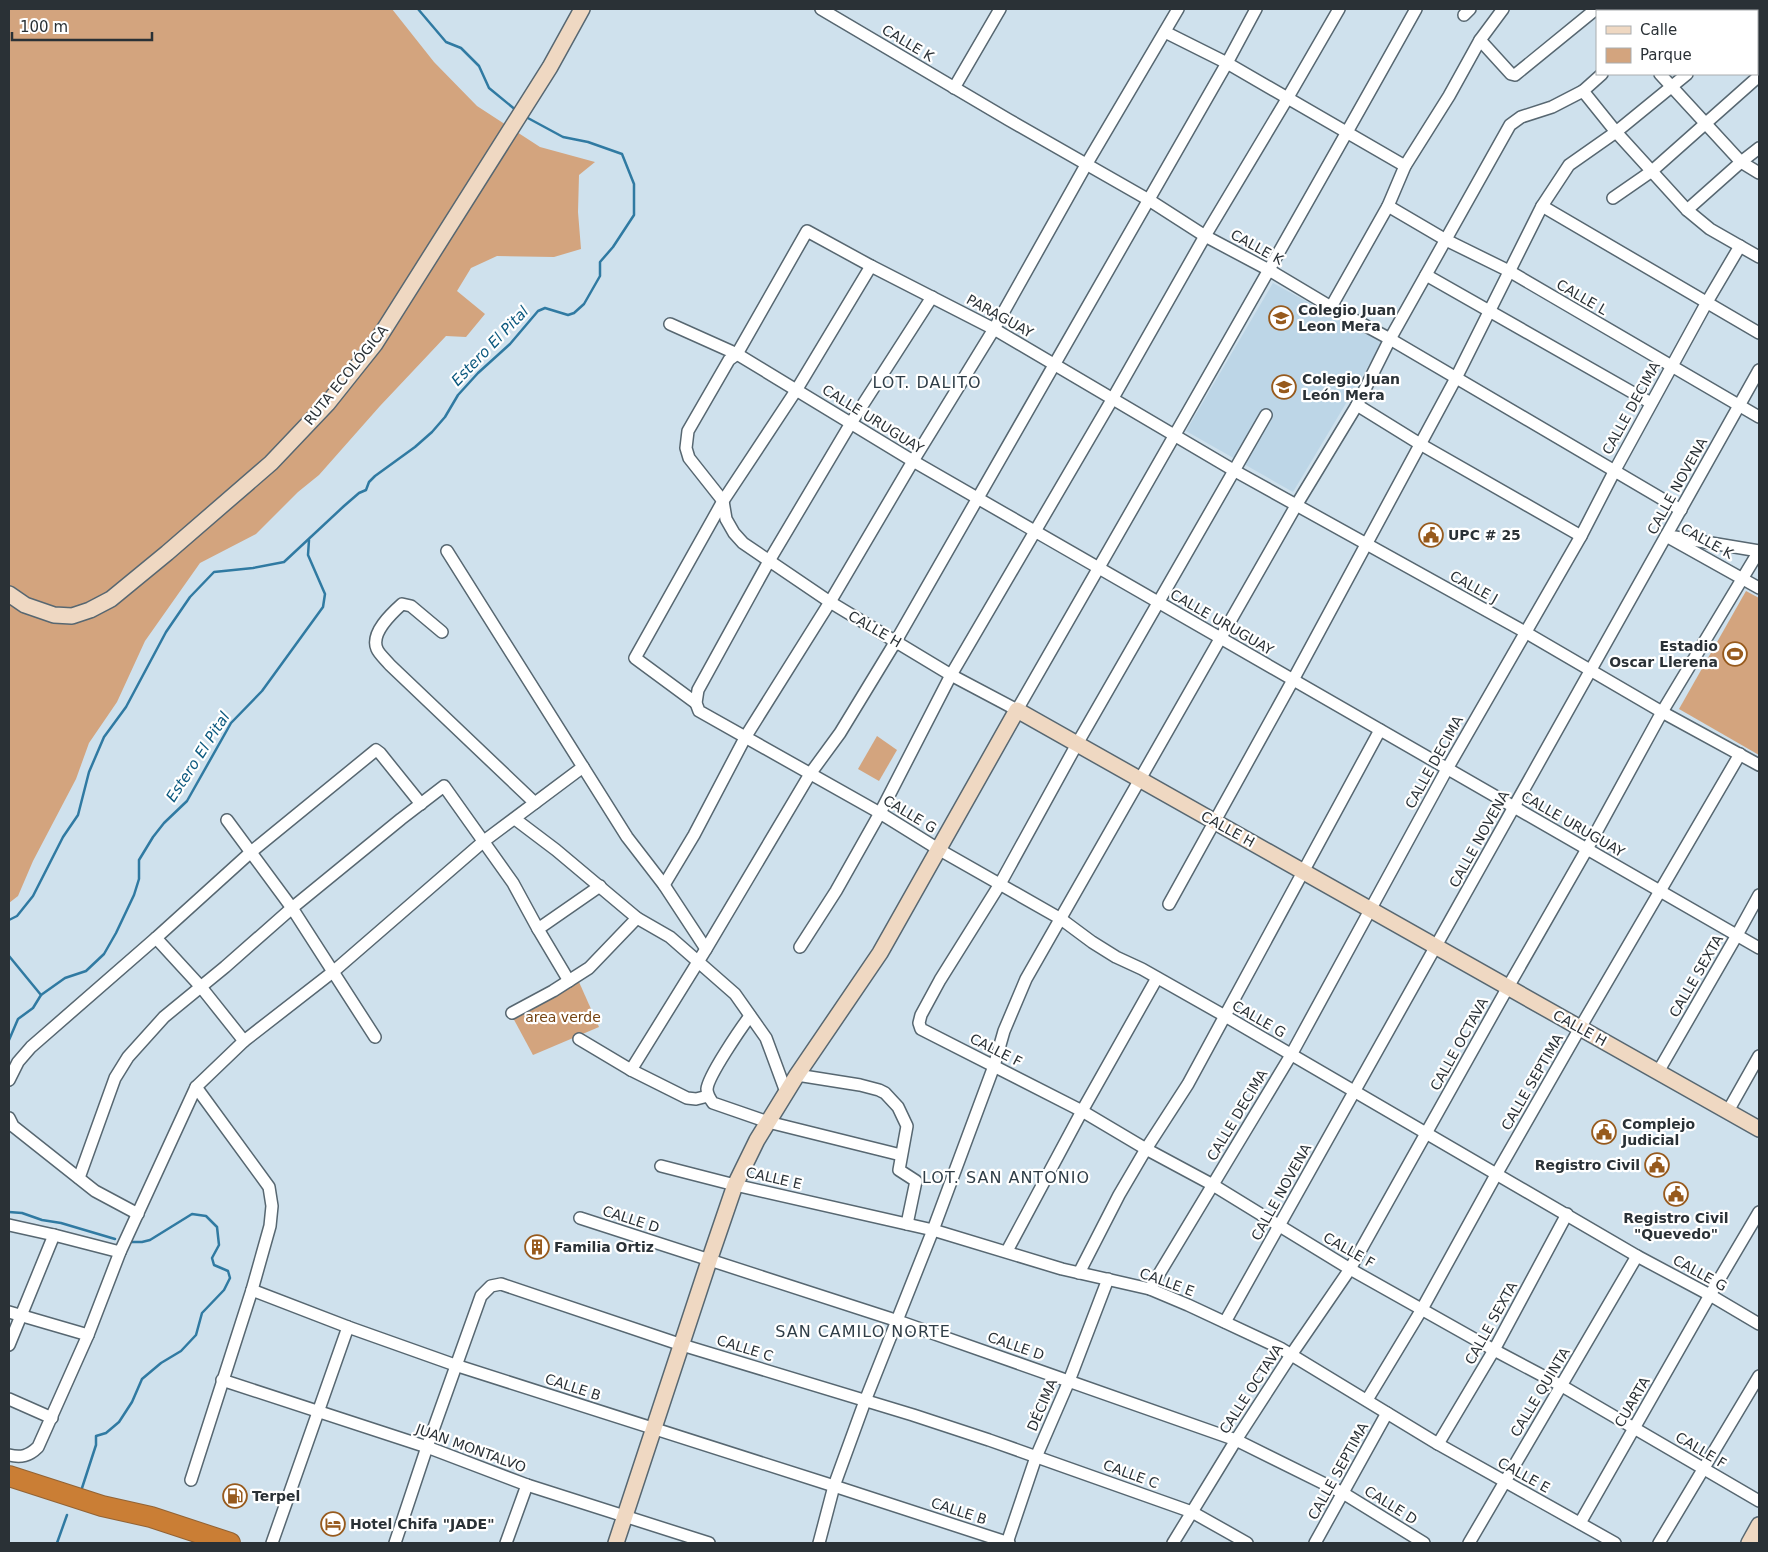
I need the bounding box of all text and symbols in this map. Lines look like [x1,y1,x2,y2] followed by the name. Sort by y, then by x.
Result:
[12,10,152,42] scale bar
[1596,10,1758,75] legend
[20,18,68,36] text: 100 m
[879,21,937,65] street label: CALLE K
[1640,21,1677,39] text: Calle
[1640,46,1692,64] text: Parque
[1228,226,1287,268] street label: CALLE K
[1554,276,1610,318] street label: CALLE L
[964,291,1037,341] street label: PARAGUAY
[448,302,533,389] water label: Estero El Pital
[1298,302,1396,334] place label: Colegio Juan Leon Mera
[1268,305,1294,331] school or university icon: Colegio Juan Leon Mera
[300,321,391,428] street label: RUTA ECOLÓGICA
[1599,359,1663,457] street label: CALLE DECIMA
[1302,371,1400,403] place label: Colegio Juan León Mera
[873,373,981,392] district label: LOT. DALITO
[1271,374,1297,400] school or university icon: Colegio Juan León Mera
[819,381,927,457] street label: CALLE URUGUAY
[1644,435,1710,537] street label: CALLE NOVENA
[1678,520,1737,562] street label: CALLE K
[1418,522,1444,548] public building icon: UPC # 25
[1448,527,1521,543] place label: UPC # 25
[1447,567,1501,607] street label: CALLE J
[1168,586,1277,658] street label: CALLE URUGUAY
[846,607,904,651] street label: CALLE H
[1609,638,1718,670] place label: Estadio Oscar Llerena
[1722,641,1748,667] sports icon: Estadio Oscar Llerena
[162,708,234,805] water label: Estero El Pital
[1402,713,1466,811] street label: CALLE DECIMA
[1446,788,1512,890] street label: CALLE NOVENA
[1519,788,1628,860] street label: CALLE URUGUAY
[881,792,939,836] street label: CALLE G
[1198,808,1258,850] street label: CALLE H
[1666,932,1726,1020] street label: CALLE SEXTA
[1427,995,1491,1093] street label: CALLE OCTAVA
[1229,997,1289,1041] street label: CALLE G
[1550,1007,1610,1049] street label: CALLE H
[525,1009,601,1025] park label: area verde
[967,1030,1025,1070] street label: CALLE F
[1498,1031,1566,1133] street label: CALLE SEPTIMA
[1204,1066,1271,1163] street label: CALLE DECIMA
[1621,1116,1696,1148] place label: Complejo Judicial
[1591,1119,1617,1145] public building icon: Complejo Judicial
[1248,1141,1314,1243] street label: CALLE NOVENA
[1644,1152,1670,1178] public building icon: Registro Civil
[1535,1157,1640,1173] place label: Registro Civil
[744,1164,804,1192] street label: CALLE E
[922,1168,1090,1187] district label: LOT. SAN ANTONIO
[1663,1181,1689,1207] public building icon: Registro Civil "Quevedo"
[600,1202,662,1236] street label: CALLE D
[1623,1210,1729,1242] place label: Registro Civil "Quevedo"
[1321,1229,1377,1271] street label: CALLE F
[524,1234,550,1260] building icon: Familia Ortiz
[554,1239,654,1255] place label: Familia Ortiz
[1670,1252,1730,1294] street label: CALLE G
[1137,1265,1197,1299] street label: CALLE E
[1462,1278,1521,1367] street label: CALLE SEXTA
[775,1322,951,1341] district label: SAN CAMILO NORTE
[985,1329,1047,1363] street label: CALLE D
[715,1332,775,1364] street label: CALLE C
[1216,1341,1286,1437] street label: CALLE OCTAVA
[1507,1344,1573,1439] street label: CALLE QUINTA
[543,1370,603,1404] street label: CALLE B
[1611,1374,1653,1430] street label: CUARTA
[1024,1376,1060,1434] street label: DÉCIMA
[1305,1419,1372,1522] street label: CALLE SEPTIMA
[413,1420,528,1475] street label: JUAN MONTALVO
[1673,1429,1729,1471] street label: CALLE F
[1495,1454,1553,1496] street label: CALLE E
[1101,1457,1161,1492] street label: CALLE C
[222,1483,248,1509] fuel station icon: Terpel
[1362,1483,1420,1527] street label: CALLE D
[252,1488,300,1504] place label: Terpel
[929,1494,989,1528] street label: CALLE B
[320,1511,346,1537] hotel icon: Hotel Chifa "JADE"
[350,1516,494,1532] place label: Hotel Chifa "JADE"

